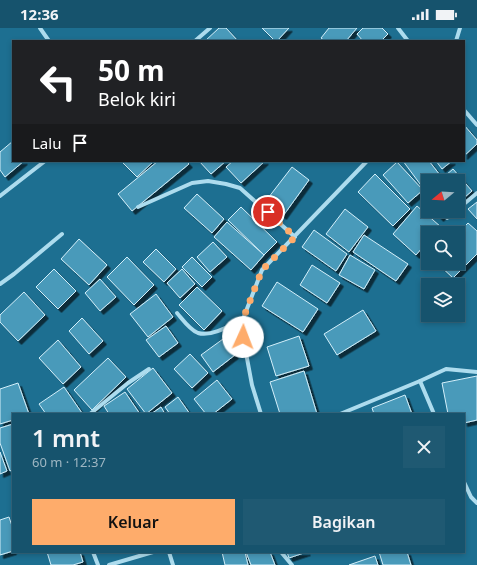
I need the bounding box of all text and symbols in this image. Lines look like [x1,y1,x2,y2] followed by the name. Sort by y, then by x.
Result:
[20,4,59,24] text: 12:36
[98,51,165,89] text: 50 m
[32,56,84,108] icon: left
[98,87,176,111] text: Belok kiri
[69,132,91,154] icon: arrive
[32,133,61,153] text: Lalu
[421,174,465,218] north arrow
[421,174,465,322] map controls
[251,195,285,229] pin
[257,201,279,223] icon: arrive
[421,226,465,270] button: search
[421,278,465,322] button: layers
[222,316,264,358] position arrow
[32,421,100,454] text: 1 mnt
[403,426,445,468] button: close
[32,453,106,471] text: 60 m · 12:37
[32,499,235,545] button: Keluar
[243,499,445,545] button: Bagikan

